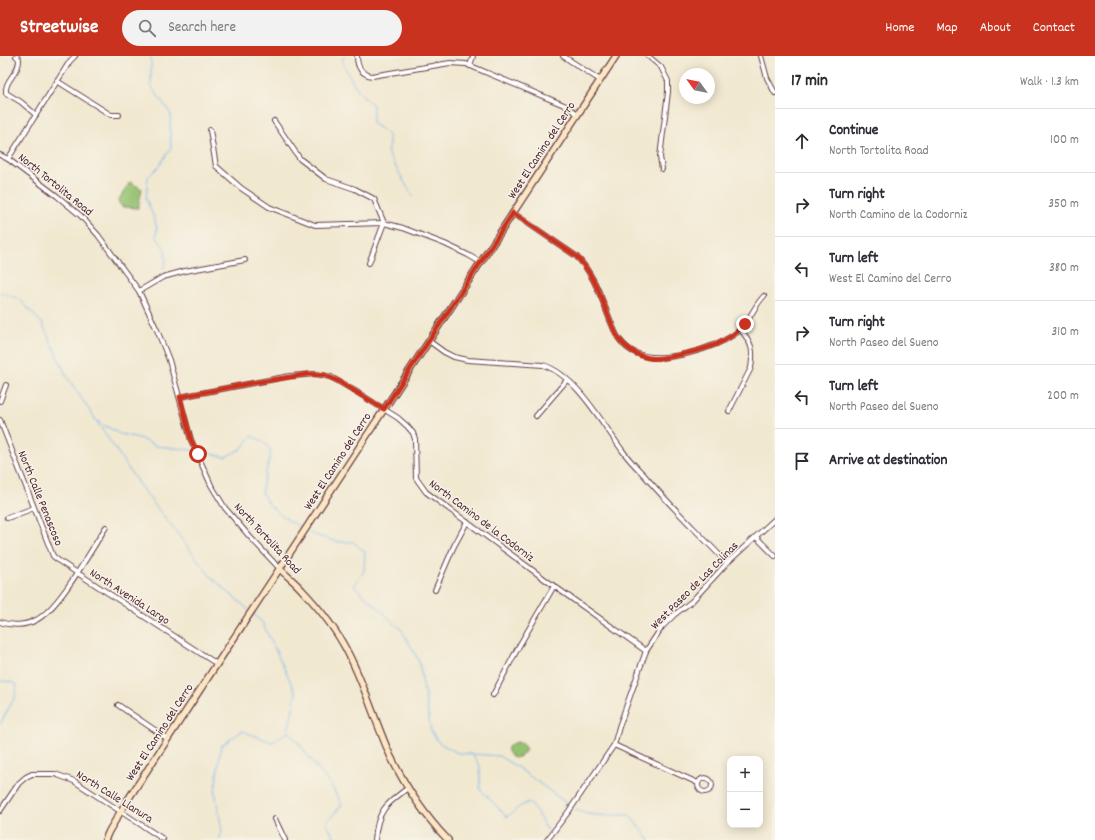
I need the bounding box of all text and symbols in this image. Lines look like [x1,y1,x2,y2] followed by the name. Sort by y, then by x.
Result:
[122,10,402,46] search box
[20,15,98,42] text: Streetwise
[136,17,158,39] icon: search
[168,17,236,39] text: Search here
[885,18,914,38] text: Home
[936,18,958,38] text: Map
[980,18,1011,38] text: About
[1033,18,1075,38] text: Contact
[679,68,715,104] north arrow
[791,70,828,94] text: 17 min
[1020,73,1079,92] text: Walk · 1.3 km
[504,99,580,203] street label: West El Camino del Cerro
[829,120,878,142] text: Continue
[791,130,813,152] icon: ahead
[1050,131,1079,150] text: 100 m
[829,142,929,161] text: North Tortolita Road
[14,150,96,221] street label: North Tortolita Road
[829,184,885,206] text: Turn right
[791,194,813,216] icon: right
[1048,195,1079,214] text: 350 m
[829,206,968,225] text: North Camino de la Codorniz
[829,248,878,270] text: Turn left
[791,258,813,280] icon: left
[1049,259,1079,278] text: 380 m
[829,270,951,289] text: West El Camino del Cerro
[829,312,885,334] text: Turn right
[736,315,754,333] route end
[791,322,813,344] icon: right
[1051,323,1079,342] text: 310 m
[829,334,938,353] text: North Paseo del Sueno
[829,376,878,398] text: Turn left
[791,386,813,408] icon: left
[1047,387,1079,406] text: 200 m
[829,398,938,417] text: North Paseo del Sueno
[300,410,376,514] street label: West El Camino del Cerro
[189,445,207,463] route start
[13,448,66,549] street label: North Calle Penascoso
[791,450,813,472] icon: arrive
[829,450,947,472] text: Arrive at destination
[425,476,538,567] street label: North Camino de la Codorniz
[229,500,304,578] street label: North Tortolita Road
[647,538,743,634] street label: West Paseo de Las Colinas
[86,565,173,630] street label: North Avenida Largo
[122,681,198,785] street label: West El Camino del Cerro
[727,756,763,828] map controls
[727,756,763,792] button: +
[72,767,156,828] street label: North Calle Llanura
[727,792,763,828] button: −

